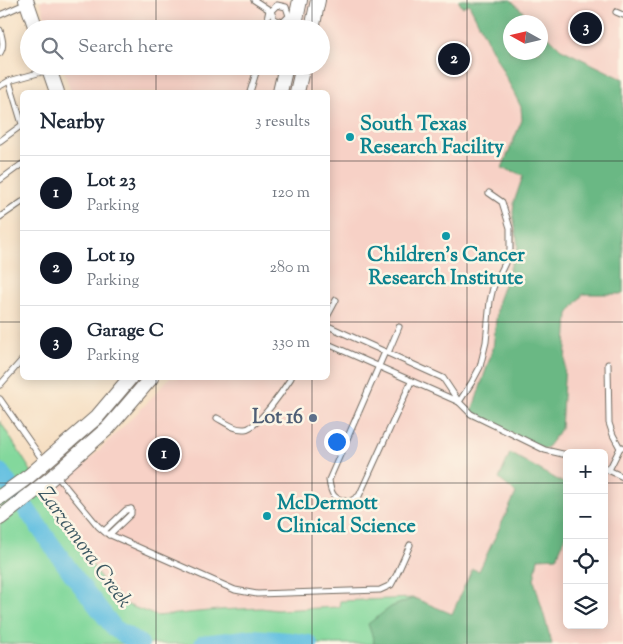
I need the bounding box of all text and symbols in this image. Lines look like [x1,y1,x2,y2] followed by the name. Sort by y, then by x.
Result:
[570,9,602,47] pin: 3
[503,15,548,60] north arrow
[20,20,330,75] search box
[38,34,66,62] icon: search
[78,34,173,61] text: Search here
[438,40,470,78] pin: 2
[40,108,105,138] text: Nearby
[255,111,310,134] text: 3 results
[360,111,504,163] place label: South Texas Research Facility
[344,131,356,143] marker: South Texas Research Facility
[87,168,136,195] text: Lot 23
[53,182,59,205] text: 1
[272,182,310,205] text: 120 m
[87,195,139,218] text: Parking
[440,230,452,242] marker: Children's Cancer Research Institute
[367,242,525,294] place label: Children's Cancer Research Institute
[87,243,135,270] text: Lot 19
[52,257,60,280] text: 2
[269,257,310,280] text: 280 m
[87,270,139,293] text: Parking
[87,318,164,345] text: Garage C
[53,332,59,355] text: 3
[272,332,310,355] text: 330 m
[87,345,139,368] text: Parking
[252,404,303,433] place label: Lot 16
[307,412,319,424] marker: Lot 16
[324,429,350,455] your location
[148,435,180,473] pin: 1
[563,449,608,629] map controls
[563,449,608,494] button: +
[30,481,139,615] water label: Zarzamora Creek
[277,490,416,542] place label: McDermott Clinical Science
[563,494,608,539] button: −
[261,510,273,522] marker: McDermott Clinical Science
[563,539,608,584] button: locate
[563,584,608,629] button: layers

